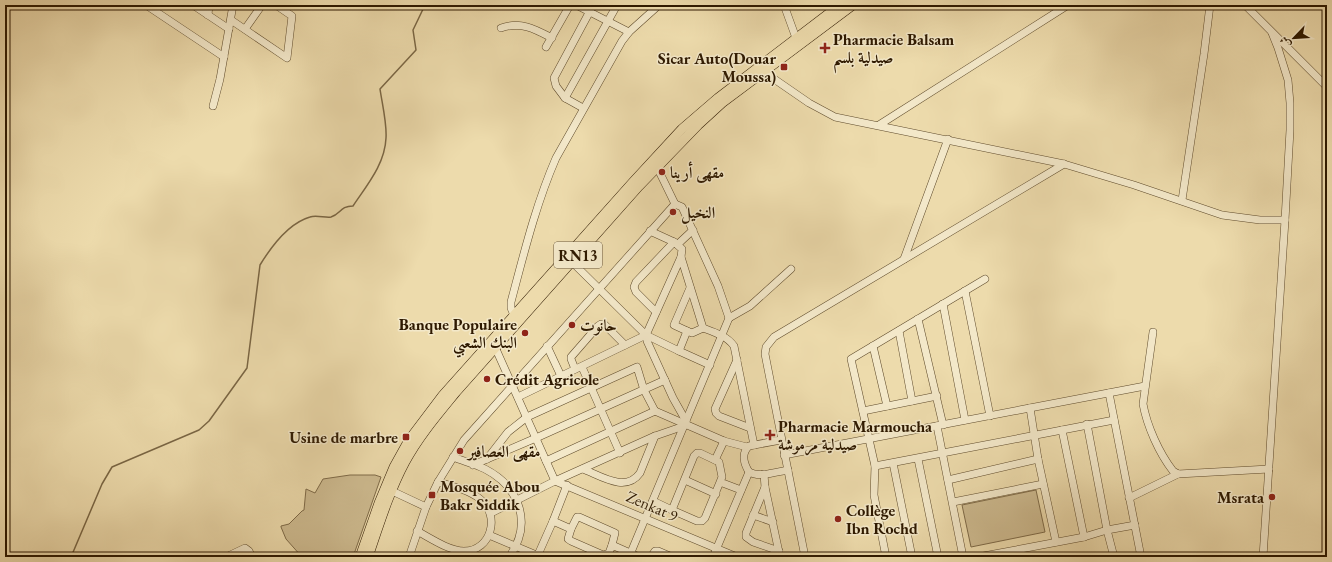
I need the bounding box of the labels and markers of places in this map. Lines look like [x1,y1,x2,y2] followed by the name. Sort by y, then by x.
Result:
[833,29,954,74] place label: Pharmacie Balsam صيدلية بلسم
[820,43,830,53] marker: Pharmacie Balsam صيدلية بلسم
[658,48,776,87] place label: Sicar Auto(Douar Moussa)
[779,62,789,72] marker: Sicar Auto(Douar Moussa)
[670,161,724,183] place label: مقهى أرينا
[657,167,667,177] marker: مقهى أرينا
[681,202,715,224] place label: النخيل
[668,207,678,217] marker: النخيل
[399,314,517,358] place label: Banque Populaire البنك الشعبي
[580,315,617,336] place label: حانوت
[567,320,577,330] marker: حانوت
[520,328,530,338] marker: Banque Populaire البنك الشعبي
[495,369,599,390] place label: Crédit Agricole
[482,374,492,384] marker: Crédit Agricole
[778,416,933,456] place label: Pharmacie Marmoucha صيدلية مرموشة
[289,427,398,448] place label: Usine de marbre
[765,430,775,440] marker: Pharmacie Marmoucha صيدلية مرموشة
[401,432,411,442] marker: Usine de marbre
[466,441,541,462] place label: مقهى العصافير
[455,446,465,456] marker: مقهى العصافير
[440,476,540,515] place label: Mosquée Abou Bakr Siddik
[1217,487,1265,508] place label: Msrata
[427,490,437,500] marker: Mosquée Abou Bakr Siddik
[1267,492,1277,502] marker: Msrata
[846,500,918,539] place label: Collège Ibn Rochd
[833,514,843,524] marker: Collège Ibn Rochd

